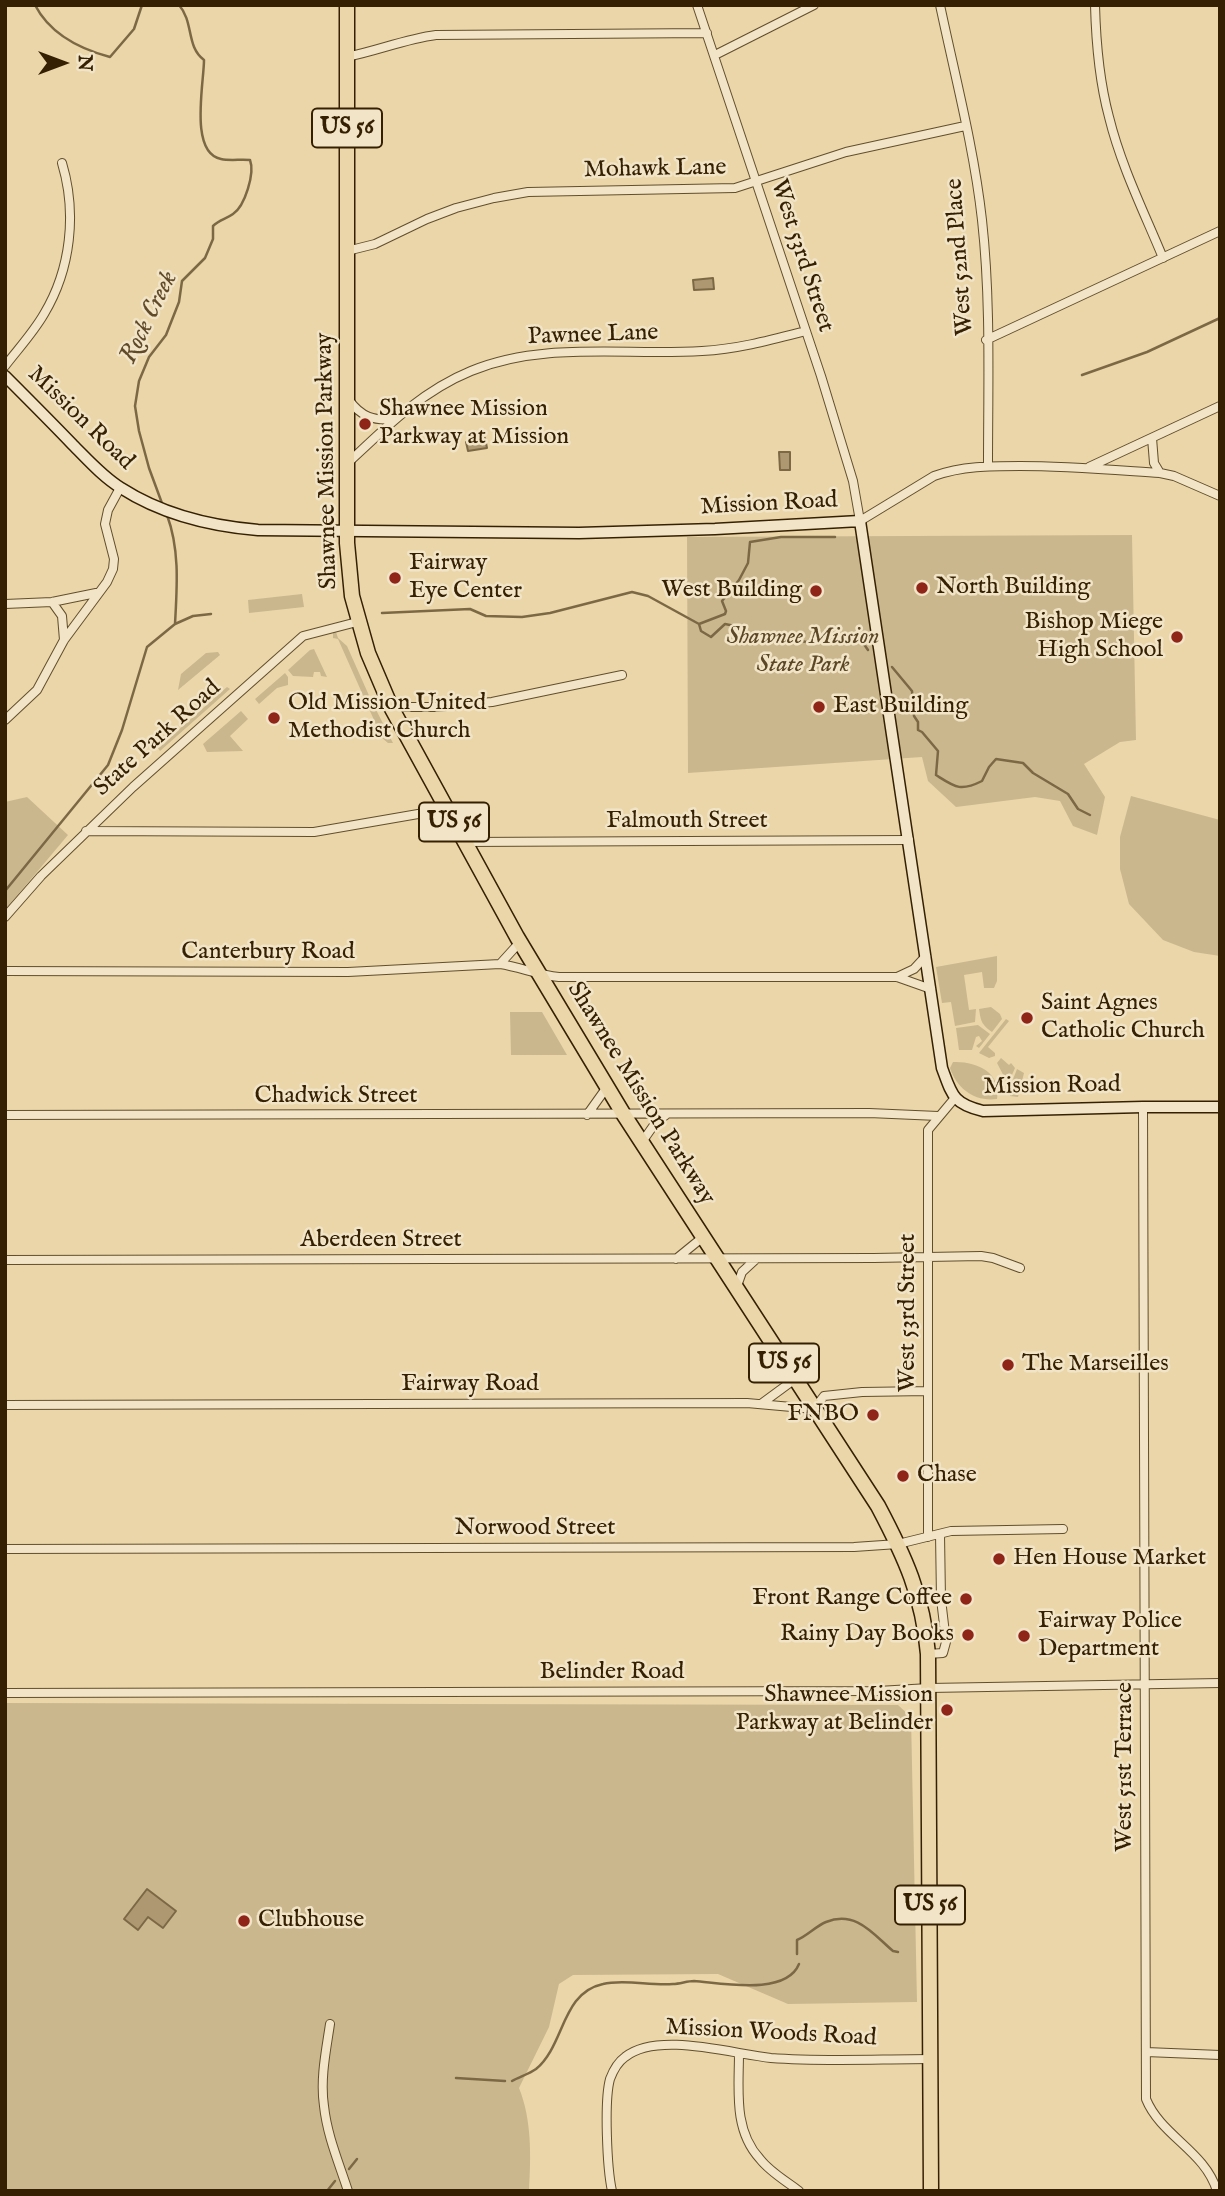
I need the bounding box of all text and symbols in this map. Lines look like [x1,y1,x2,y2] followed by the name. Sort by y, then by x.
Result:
[28,28,98,98] north arrow
[72,55,96,71] text: N
[312,108,382,148] road number: US 56
[583,154,727,186] street label: Mohawk Lane
[763,176,839,336] street label: West 53rd Street
[941,177,981,337] street label: West 52nd Place
[114,267,186,369] water label: Rock Creek
[527,319,659,353] street label: Pawnee Lane
[311,332,345,590] street label: Shawnee Mission Parkway
[21,361,139,477] street label: Mission Road
[379,396,569,452] place label: Shawnee Mission Parkway at Mission
[357,416,373,432] marker: Shawnee Mission Parkway at Mission
[700,487,838,523] street label: Mission Road
[409,550,522,606] place label: Fairway Eye Center
[387,570,403,586] marker: Fairway Eye Center
[936,574,1090,602] place label: North Building
[661,577,802,605] place label: West Building
[914,580,930,596] marker: North Building
[808,583,824,599] marker: West Building
[1024,609,1163,665] place label: Bishop Miege High School
[726,624,880,680] park label: Shawnee Mission State Park
[1169,629,1185,645] marker: Bishop Miege High School
[89,675,227,803] street label: State Park Road
[288,690,486,746] place label: Old Mission United Methodist Church
[833,693,968,721] place label: East Building
[811,699,827,715] marker: East Building
[266,710,282,726] marker: Old Mission United Methodist Church
[419,802,489,842] road number: US 56
[606,808,768,836] street label: Falmouth Street
[181,939,355,967] street label: Canterbury Road
[560,977,720,1211] street label: Shawnee Mission Parkway
[1041,990,1205,1046] place label: Saint Agnes Catholic Church
[1019,1010,1035,1026] marker: Saint Agnes Catholic Church
[983,1071,1121,1103] street label: Mission Road
[255,1083,417,1111] street label: Chadwick Street
[300,1227,462,1255] street label: Aberdeen Street
[895,1234,923,1392] street label: West 53rd Street
[749,1344,819,1382] road number: US 56
[1022,1351,1169,1379] place label: The Marseilles
[1000,1357,1016,1373] marker: The Marseilles
[401,1371,539,1399] street label: Fairway Road
[787,1401,859,1429] place label: FNBO
[865,1407,881,1423] marker: FNBO
[917,1462,977,1490] place label: Chase
[895,1468,911,1484] marker: Chase
[455,1515,615,1543] street label: Norwood Street
[1013,1545,1206,1573] place label: Hen House Market
[991,1551,1007,1567] marker: Hen House Market
[752,1585,952,1613] place label: Front Range Coffee
[958,1591,974,1607] marker: Front Range Coffee
[1038,1608,1182,1664] place label: Fairway Police Department
[780,1621,954,1649] place label: Rainy Day Books
[960,1627,976,1643] marker: Rainy Day Books
[1016,1628,1032,1644] marker: Fairway Police Department
[540,1659,684,1687] street label: Belinder Road
[735,1682,933,1738] place label: Shawnee Mission Parkway at Belinder
[1112,1682,1140,1852] street label: West 51st Terrace
[939,1702,955,1718] marker: Shawnee Mission Parkway at Belinder
[895,1886,965,1924] road number: US 56
[258,1907,364,1935] place label: Clubhouse
[236,1913,252,1929] marker: Clubhouse
[665,2014,877,2054] street label: Mission Woods Road

